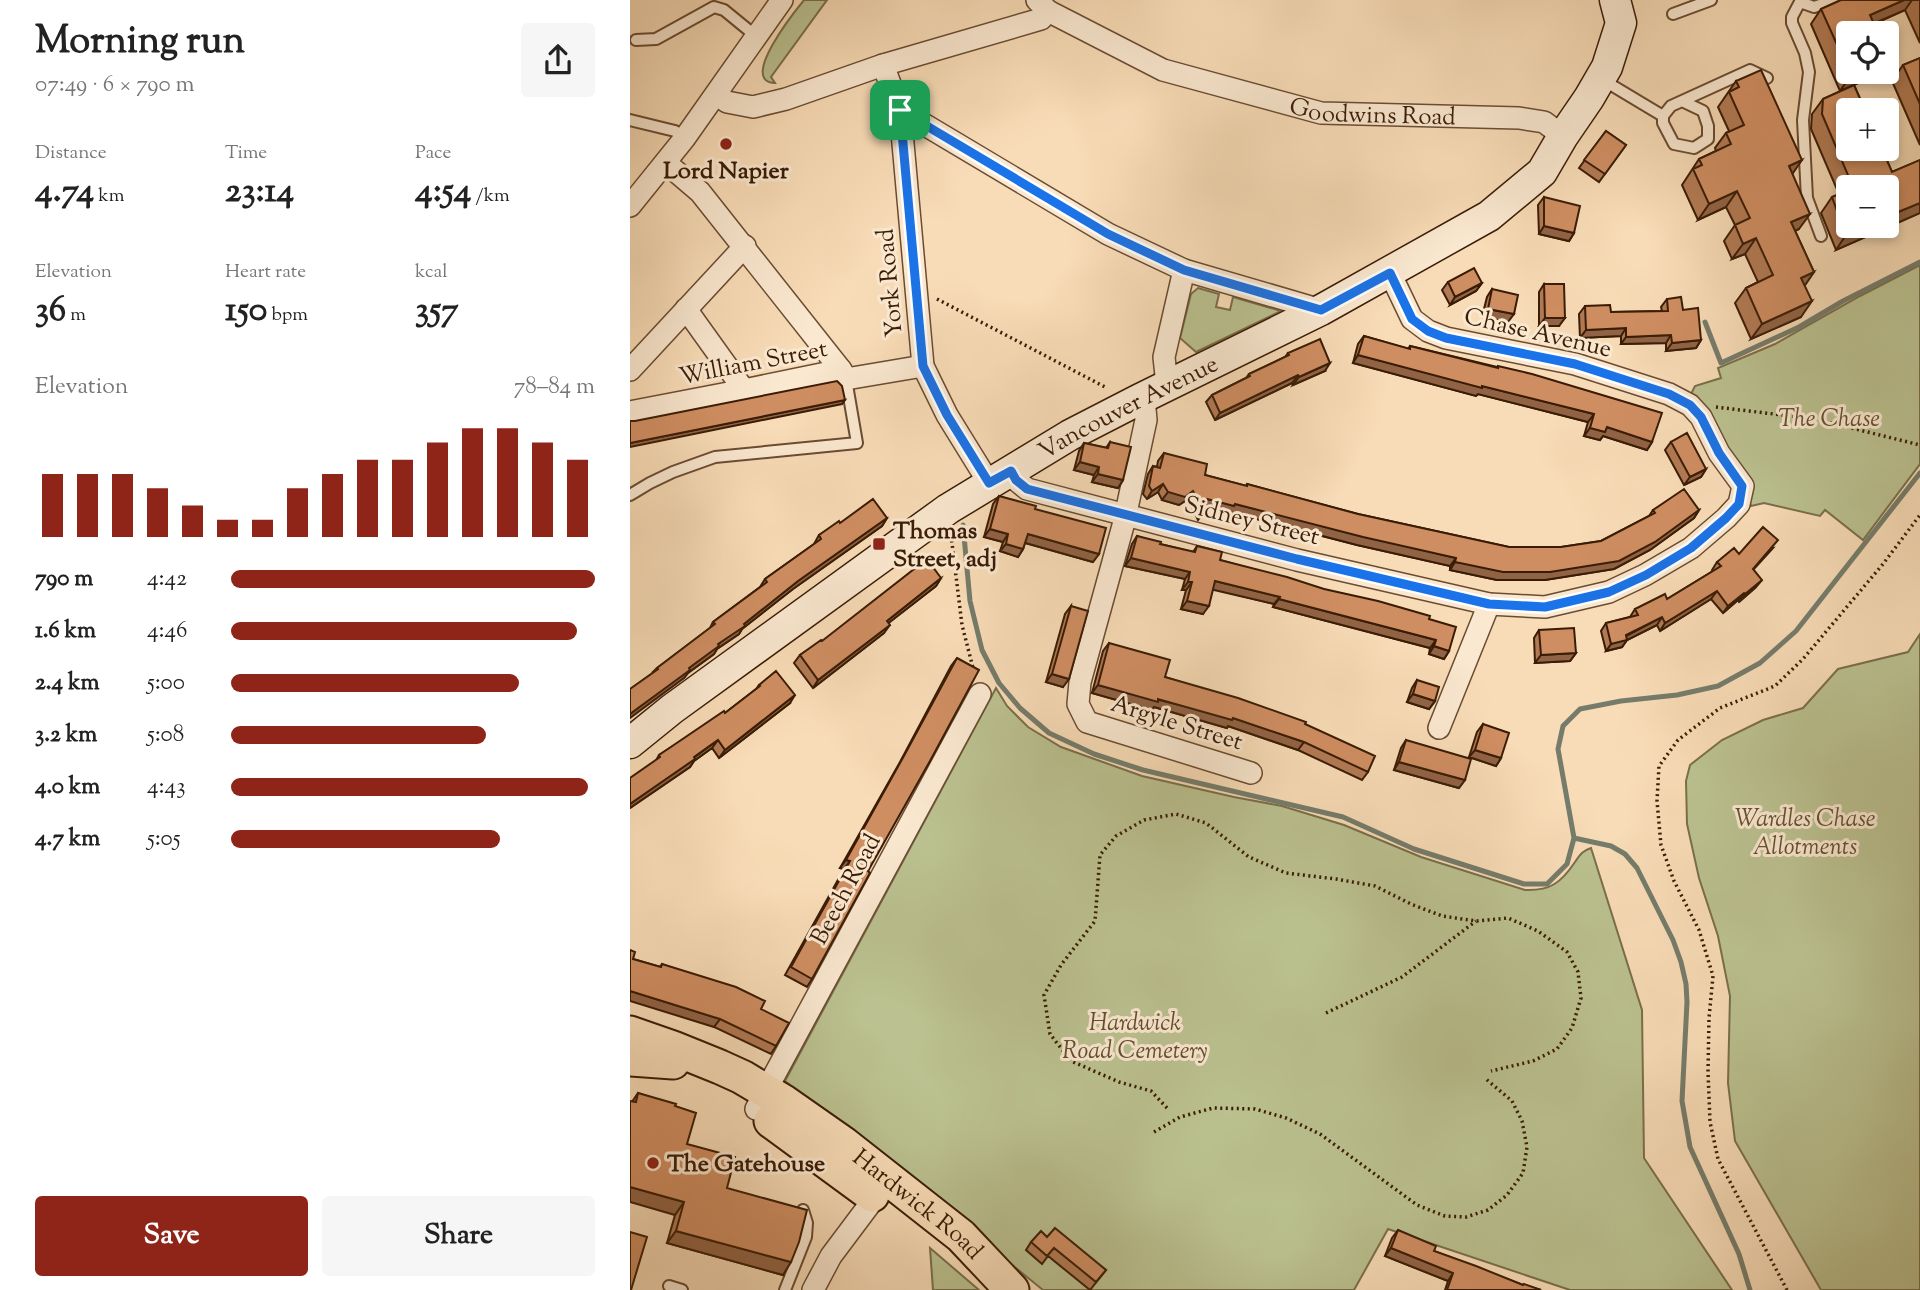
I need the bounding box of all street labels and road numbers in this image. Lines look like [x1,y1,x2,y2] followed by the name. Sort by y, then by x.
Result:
[1285,90,1457,135] street label: Goodwins Road
[869,227,913,339] street label: York Road
[1460,300,1615,367] street label: Chase Avenue
[676,333,830,395] street label: William Street
[1033,348,1224,469] street label: Vancouver Avenue
[1180,489,1323,555] street label: Sidney Street
[1106,688,1247,760] street label: Argyle Street
[803,828,890,952] street label: Beech Road
[845,1142,990,1269] street label: Hardwick Road

